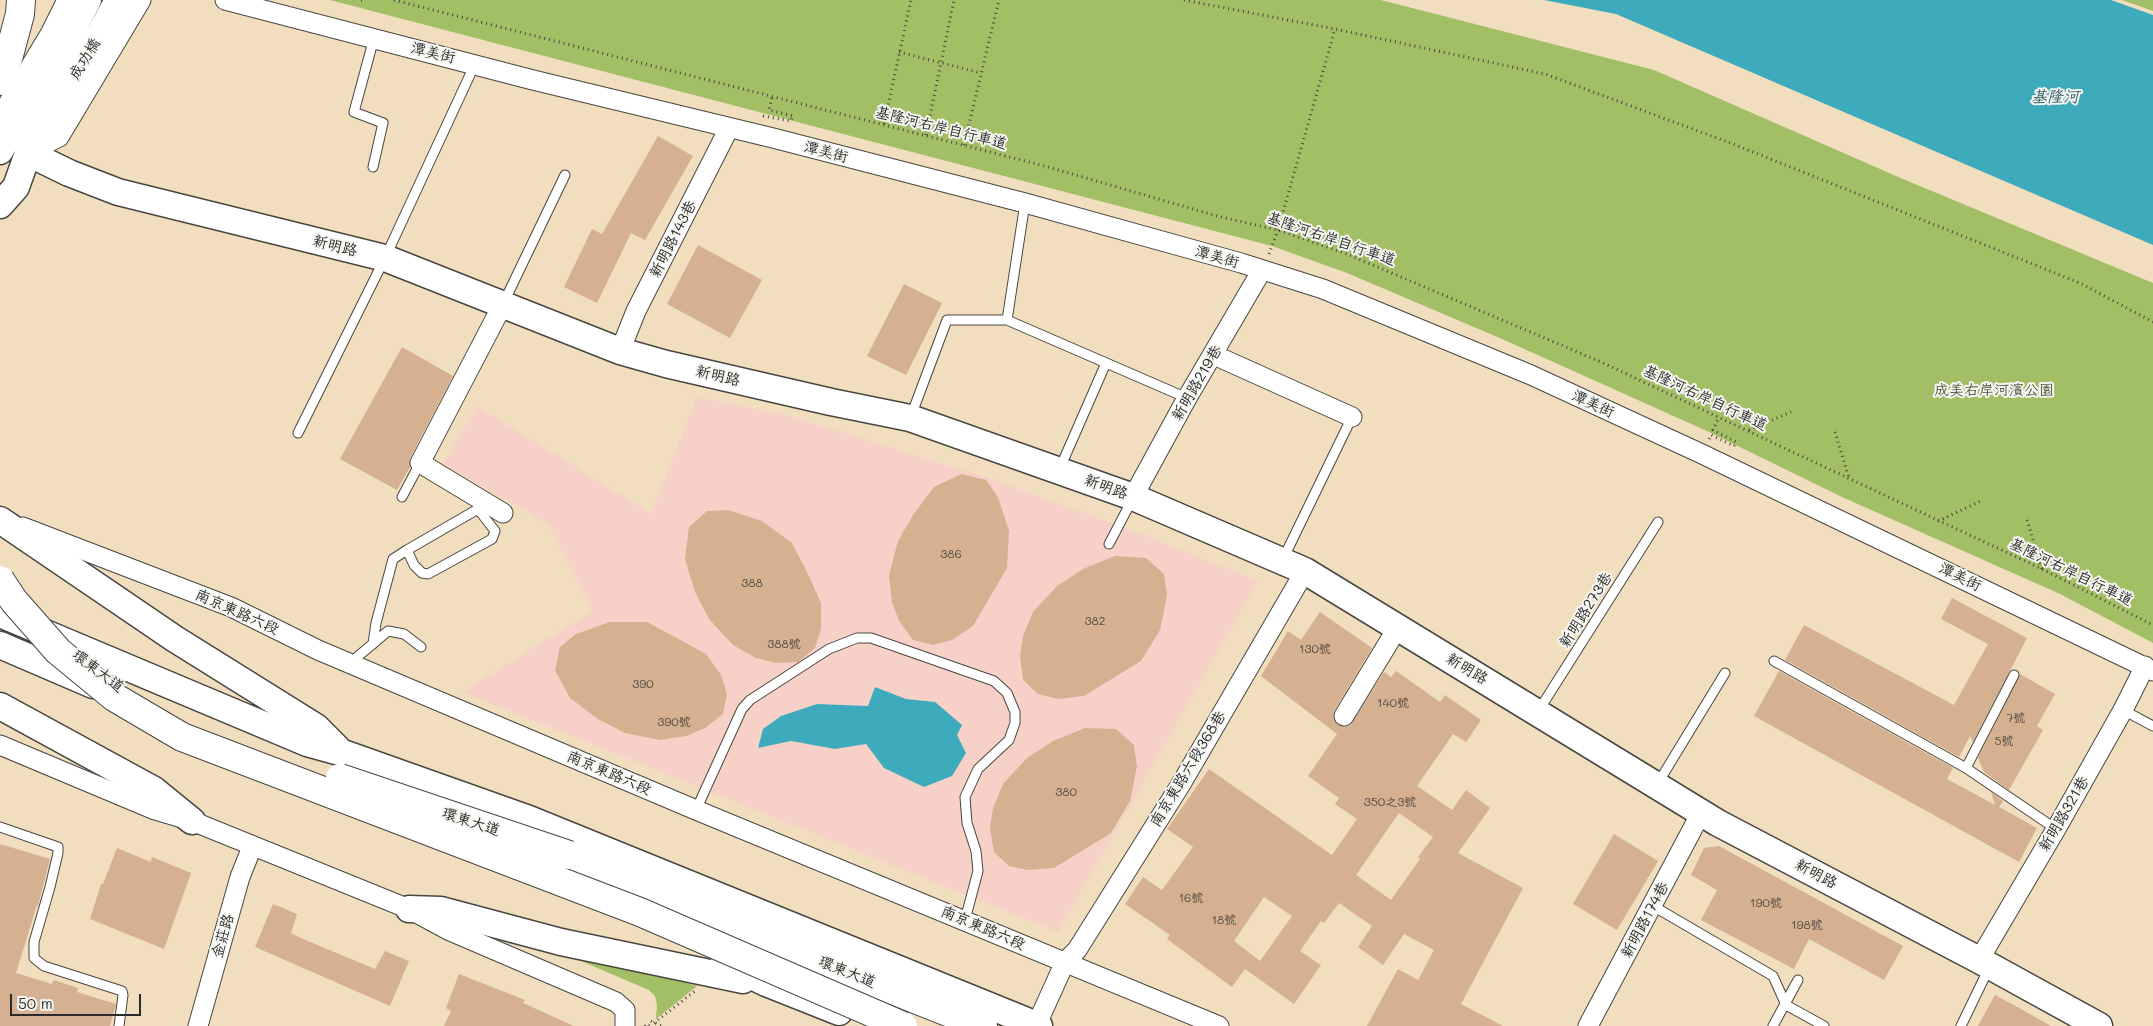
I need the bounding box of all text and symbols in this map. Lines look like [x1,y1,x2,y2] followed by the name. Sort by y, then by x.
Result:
[66,35,104,83] street label: 成功橋
[409,39,457,67] street label: 潭美街
[2031,87,2079,107] water label: 基隆河
[873,103,1009,153] street label: 基隆河右岸自行車道
[802,137,850,167] street label: 潭美街
[646,197,700,281] street label: 新明路143巷
[1264,209,1398,269] street label: 基隆河右岸自行車道
[311,232,359,260] street label: 新明路
[1193,242,1241,272] street label: 潭美街
[1168,342,1226,424] street label: 新明路219巷
[1640,361,1770,435] street label: 基隆河右岸自行車道
[694,362,742,390] street label: 新明路
[1934,381,2054,399] park label: 成美右岸河濱公園
[1569,386,1617,422] street label: 潭美街
[1082,471,1130,503] street label: 新明路
[2006,534,2136,610] street label: 基隆河右岸自行車道
[940,547,962,561] house number: 386
[1936,559,1984,595] street label: 潭美街
[1556,569,1616,651] street label: 新明路273巷
[741,576,763,590] house number: 388
[192,585,282,639] street label: 南京東路六段
[1085,614,1105,628] house number: 382
[767,637,801,651] house number: 388號
[1299,642,1331,656] house number: 130號
[69,646,127,696] street label: 環東大道
[1443,650,1491,688] street label: 新明路
[632,677,654,691] house number: 390
[1377,696,1409,710] house number: 140號
[1146,708,1230,830] street label: 南京東路六段368巷
[2007,711,2025,725] house number: 7號
[657,715,691,729] house number: 390號
[1995,734,2013,748] house number: 5號
[564,747,654,799] street label: 南京東路六段
[2035,773,2093,855] street label: 新明路321巷
[1055,785,1077,799] house number: 380
[1364,795,1416,809] house number: 350之3號
[440,804,502,840] street label: 環東大道
[1792,855,1840,893] street label: 新明路
[1617,879,1673,961] street label: 新明路174巷
[1179,891,1203,905] house number: 16號
[1750,896,1782,910] house number: 190號
[938,902,1028,954] street label: 南京東路六段
[208,912,238,960] street label: 金莊路
[1212,913,1236,927] house number: 18號
[1791,918,1823,932] house number: 198號
[816,952,878,992] street label: 環東大道
[12,984,144,1016] scale bar
[18,993,53,1013] text: 50 m

